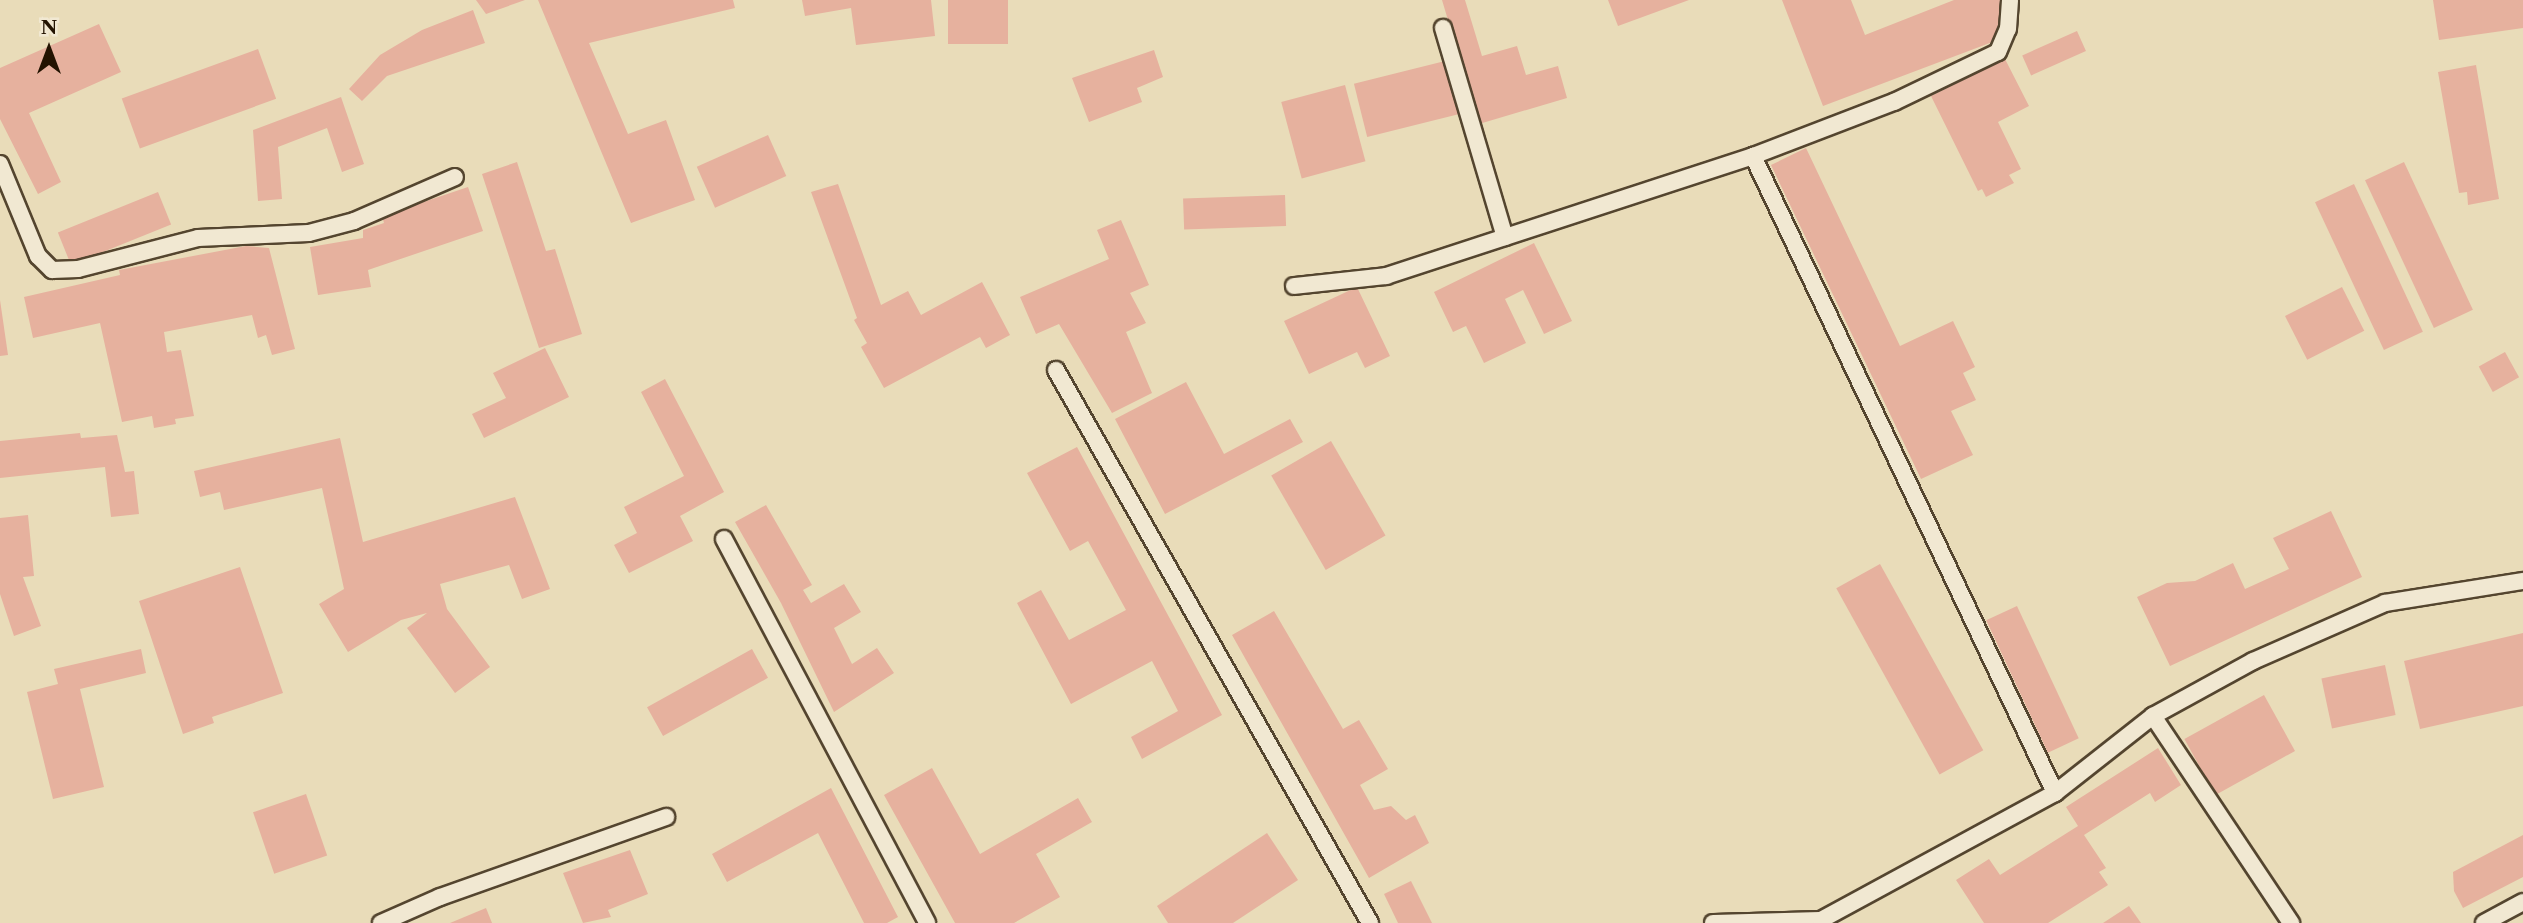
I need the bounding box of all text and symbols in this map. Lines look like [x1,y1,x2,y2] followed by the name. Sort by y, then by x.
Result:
[14,14,84,84] north arrow
[41,16,57,39] text: N

